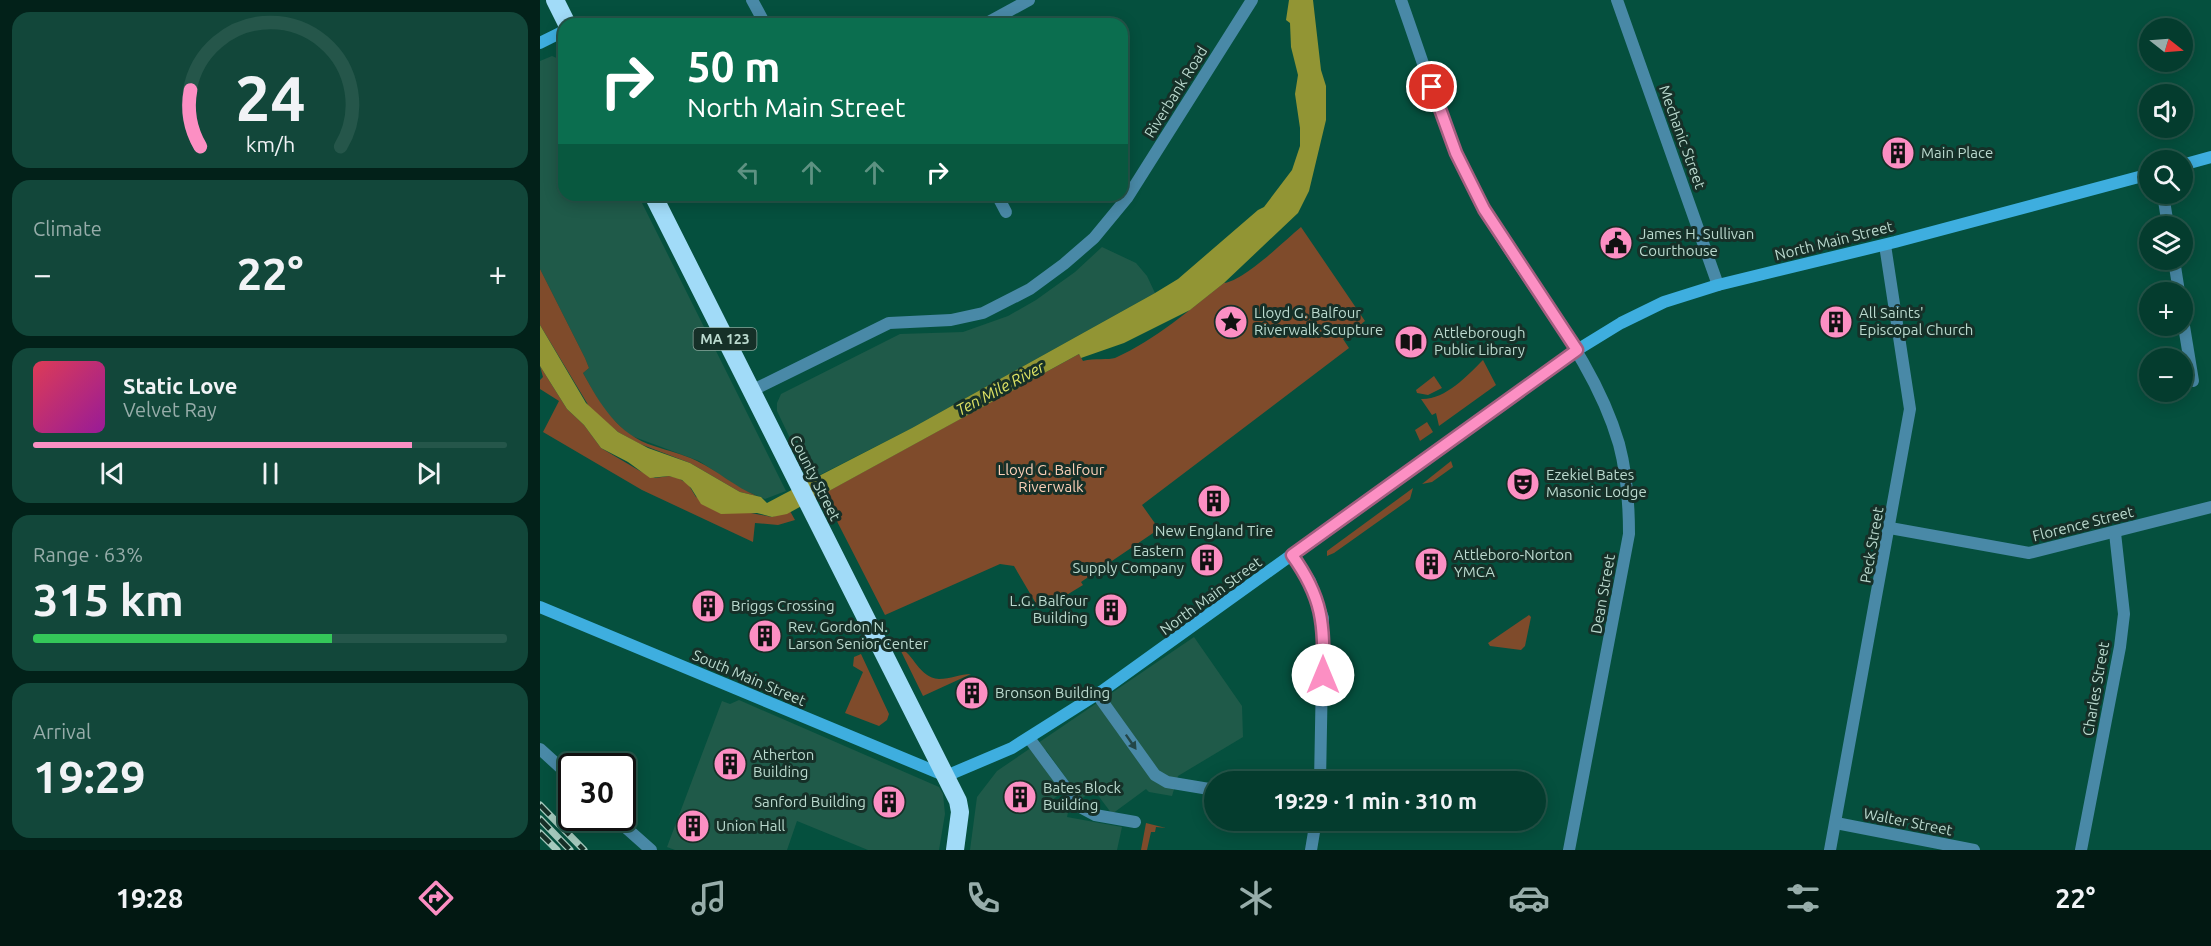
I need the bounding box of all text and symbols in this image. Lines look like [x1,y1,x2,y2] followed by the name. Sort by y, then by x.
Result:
[2139,18,2193,72] north arrow
[2139,18,2193,402] map controls
[588,42,666,120] icon: right
[687,43,781,90] text: 50 m
[1141,43,1211,141] street label: Riverbank Road
[1406,61,1457,112] pin
[235,63,305,133] text: 24
[1415,70,1448,103] icon: arrive
[1656,83,1709,191] street label: Mechanic Street
[2139,84,2193,138] button: sound
[687,92,905,122] text: North Main Street
[245,132,295,156] text: km/h
[1880,135,1916,171] building icon: Main Place
[1921,144,1993,161] place label: Main Place
[2139,150,2193,204] button: search
[732,156,765,189] icon: left
[795,156,828,189] icon: ahead
[858,156,891,189] icon: ahead
[921,156,954,189] icon: right
[2139,216,2193,270] button: layers
[33,217,102,240] text: Climate
[1773,218,1895,263] street label: North Main Street
[1598,225,1634,261] public building icon: James H. Sullivan Courthouse
[1639,225,1754,259] place label: James H. Sullivan Courthouse
[237,248,303,299] text: 22°
[33,255,52,292] text: −
[488,255,507,292] text: +
[2139,282,2193,336] button: +
[1213,304,1249,340] place icon: Lloyd G. Balfour Riverwalk Scupture
[1254,304,1383,338] place label: Lloyd G. Balfour Riverwalk Scupture
[1818,304,1854,340] building icon: All Saints' Episcopal Church
[1859,304,1973,338] place label: All Saints' Episcopal Church
[1393,324,1429,360] library icon: Attleborough Public Library
[1434,324,1526,358] place label: Attleborough Public Library
[694,328,756,350] road number: MA 123
[2139,348,2193,402] button: −
[953,357,1048,419] water label: Ten Mile River
[123,373,238,398] text: Static Love
[123,398,217,421] text: Velvet Ray
[787,432,844,523] street label: County Street
[96,457,129,490] icon: previous
[254,457,287,490] icon: pause
[412,457,445,490] icon: next
[998,461,1105,495] park label: Lloyd G. Balfour Riverwalk
[1505,466,1541,502] theatre icon: Ezekiel Bates Masonic Lodge
[1546,466,1647,500] place label: Ezekiel Bates Masonic Lodge
[1196,483,1232,519] building icon: New England Tire
[2031,503,2135,544] street label: Florence Street
[1856,506,1887,584] street label: Peck Street
[1155,522,1273,539] place label: New England Tire
[1072,542,1184,576] place label: Eastern Supply Company
[1189,542,1225,578] building icon: Eastern Supply Company
[33,543,143,566] text: Range · 63%
[1413,546,1449,582] building icon: Attleboro-Norton YMCA
[1454,546,1572,580] place label: Attleboro-Norton YMCA
[1157,553,1265,638] street label: North Main Street
[1587,553,1618,635] street label: Dean Street
[33,574,184,625] text: 315 km
[690,588,726,624] building icon: Briggs Crossing
[1009,592,1088,626] place label: L.G. Balfour Building
[1093,592,1129,628] building icon: L.G. Balfour Building
[731,597,835,614] place label: Briggs Crossing
[747,618,783,654] building icon: Rev. Gordon N. Larson Senior Center
[788,618,929,652] place label: Rev. Gordon N. Larson Senior Center
[2079,640,2112,737] street label: Charles Street
[1291,643,1355,707] position arrow
[690,646,808,709] street label: South Main Street
[954,675,990,711] building icon: Bronson Building
[995,684,1110,701] place label: Bronson Building
[33,720,91,743] text: Arrival
[1125,734,1136,750] one-way arrow
[712,746,748,782] building icon: Atherton Building
[753,746,814,780] place label: Atherton Building
[33,751,146,802] text: 19:29
[558,753,636,831] speed limit sign: 30
[1002,779,1038,815] building icon: Bates Block Building
[1043,779,1122,813] place label: Bates Block Building
[871,784,907,820] building icon: Sanford Building
[1273,788,1477,813] text: 19:29 · 1 min · 310 m
[754,793,866,810] place label: Sanford Building
[1862,805,1954,838] street label: Walter Street
[675,808,711,844] building icon: Union Hall
[716,817,785,834] place label: Union Hall
[415,877,457,919] icon: directions
[688,877,730,919] icon: music
[962,877,1004,919] icon: phone
[1235,877,1277,919] icon: climate
[1508,877,1550,919] icon: car
[1782,877,1824,919] icon: filters
[116,883,183,913] text: 19:28
[2055,883,2095,913] text: 22°

